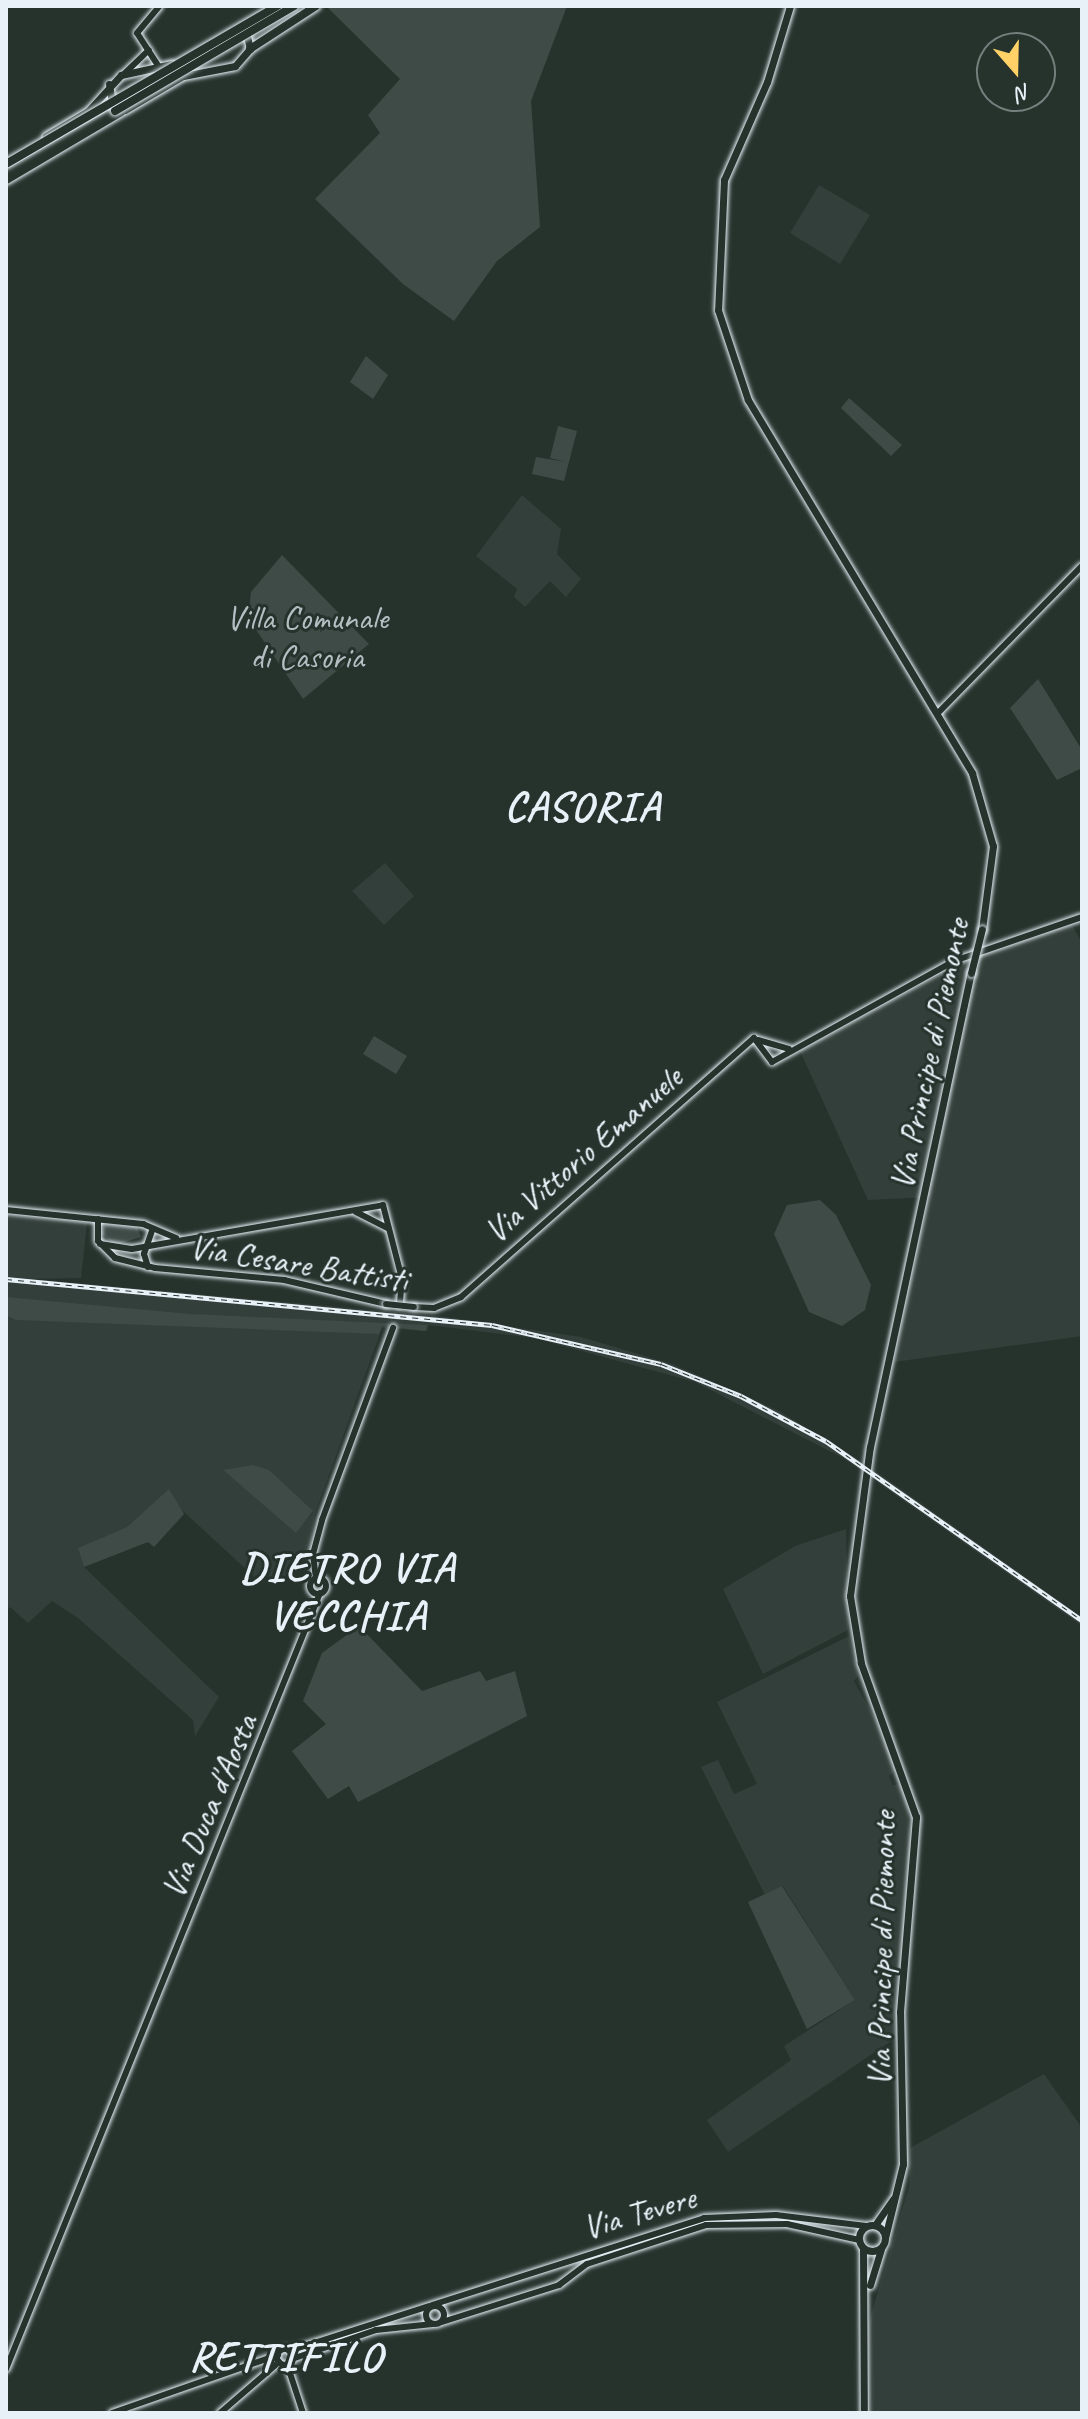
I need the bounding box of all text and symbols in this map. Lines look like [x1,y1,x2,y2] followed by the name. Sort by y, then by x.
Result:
[976,32,1056,112] north arrow
[1012,77,1035,108] text: N
[226,597,388,676] park label: Villa Comunale di Casoria
[506,782,660,832] district label: CASORIA
[880,915,978,1193] street label: Via Principe di Piemonte
[476,1057,690,1251] street label: Via Vittorio Emanuele
[187,1226,411,1300] street label: Via Cesare Battisti
[241,1543,455,1642] district label: DIETRO VIA VECCHIA
[152,1709,266,1903] street label: Via Duca d'Aosta
[858,1811,904,2087] street label: Via Principe di Piemonte
[579,2177,699,2247] street label: Via Tevere
[190,2332,382,2382] district label: RETTIFILO

